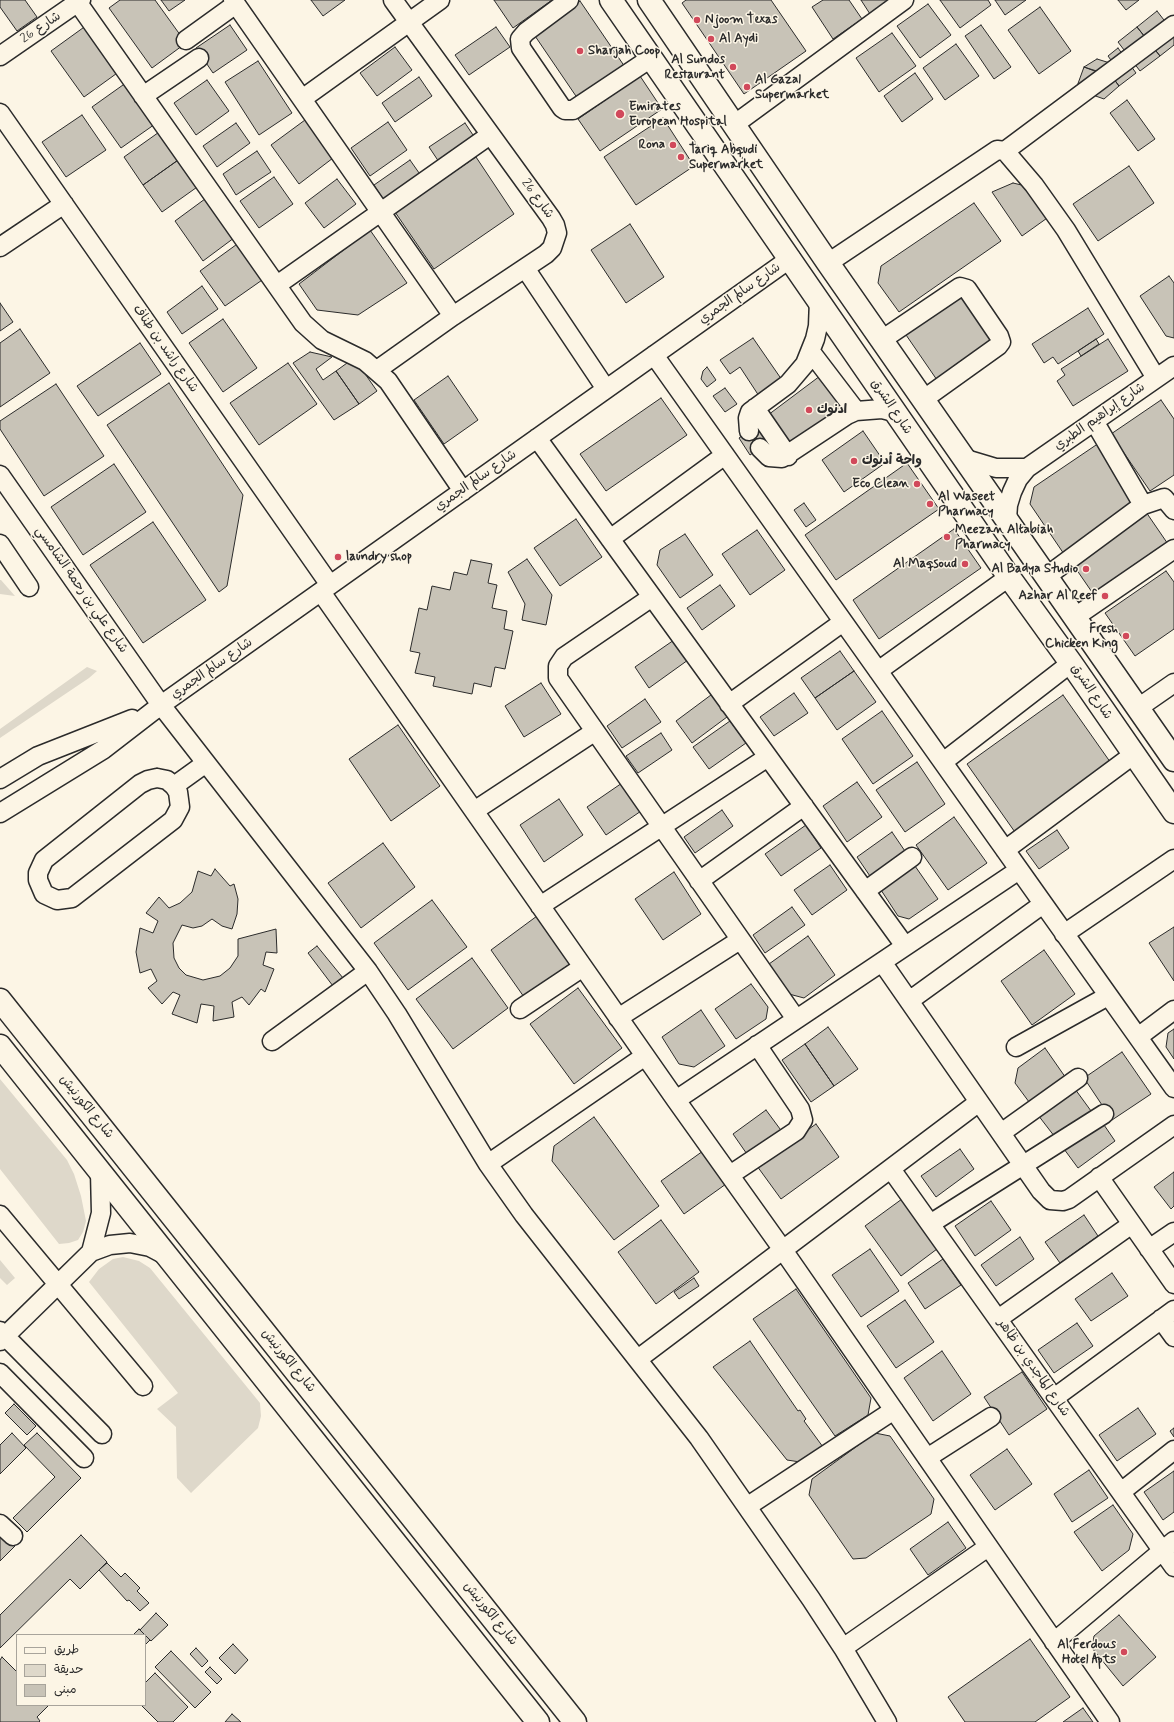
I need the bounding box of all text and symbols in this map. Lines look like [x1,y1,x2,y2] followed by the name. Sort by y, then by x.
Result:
[18,9,64,47] street label: شارع 26
[705,12,777,28] place label: Njoom Texas
[692,15,702,25] marker: Njoom Texas
[719,31,758,47] place label: Al Aydi
[706,34,716,44] marker: Al Aydi
[588,43,660,59] place label: Sharjah Coop
[575,46,585,56] marker: Sharjah Coop
[665,52,725,83] place label: Al Sundos Restaurant
[728,62,738,72] marker: Al Sundos Restaurant
[755,72,829,103] place label: Al Gazal Supermarket
[742,82,752,92] marker: Al Gazal Supermarket
[629,99,727,130] place label: Emirates European Hospital
[614,108,626,120] marker: Emirates European Hospital
[639,137,665,153] place label: Rona
[668,140,678,150] marker: Rona
[689,142,763,173] place label: Tariq Abqudi Supermarket
[676,152,686,162] marker: Tariq Abqudi Supermarket
[517,176,557,222] street label: شارع 26
[696,260,784,328] street label: شارع سالم الجمري
[129,302,201,396] street label: شارع راشد بن طناف
[867,376,915,438] street label: شارع الشرق
[1052,380,1148,454] street label: شارع إبراهيم الطبري
[817,402,847,418] place label: ادنوك
[804,405,814,415] marker: ادنوك
[432,447,520,515] street label: شارع سالم الجمري
[862,453,922,469] place label: واحة أدنوك
[849,456,859,466] marker: واحة أدنوك
[852,476,909,492] place label: Eco Clean
[912,479,922,489] marker: Eco Clean
[938,489,995,520] place label: Al Waseet Pharmacy
[925,499,935,509] marker: Al Waseet Pharmacy
[955,522,1053,553] place label: Meezan Altabiah Pharmacy
[31,524,131,656] street label: شارع علي بن رحمة الشامسي
[942,532,952,542] marker: Meezan Altabiah Pharmacy
[346,549,412,565] place label: laundry shop
[333,552,343,562] marker: laundry shop
[893,556,957,572] place label: Al Maqsoud
[960,559,970,569] marker: Al Maqsoud
[992,561,1078,577] place label: Al Badya Studio
[1081,564,1091,574] marker: Al Badya Studio
[1019,588,1097,604] place label: Azhar Al Reef
[1100,591,1110,601] marker: Azhar Al Reef
[1045,621,1118,652] place label: Fresh Chicken King
[1121,631,1131,641] marker: Fresh Chicken King
[168,635,256,703] street label: شارع سالم الجمري
[1067,661,1115,723] street label: شارع الشرق
[56,1072,116,1142] street label: شارع الكورنيش
[993,1316,1073,1420] street label: شارع الماجدي بن ظاهر
[258,1326,318,1396] street label: شارع الكورنيش
[460,1579,520,1649] street label: شارع الكورنيش
[16,1634,146,1706] legend
[1057,1637,1116,1668] place label: Al Ferdous Hotel Apts
[54,1642,79,1658] text: طريق
[1119,1647,1129,1657] marker: Al Ferdous Hotel Apts
[54,1662,83,1678] text: حديقة
[54,1682,77,1698] text: مبنى

